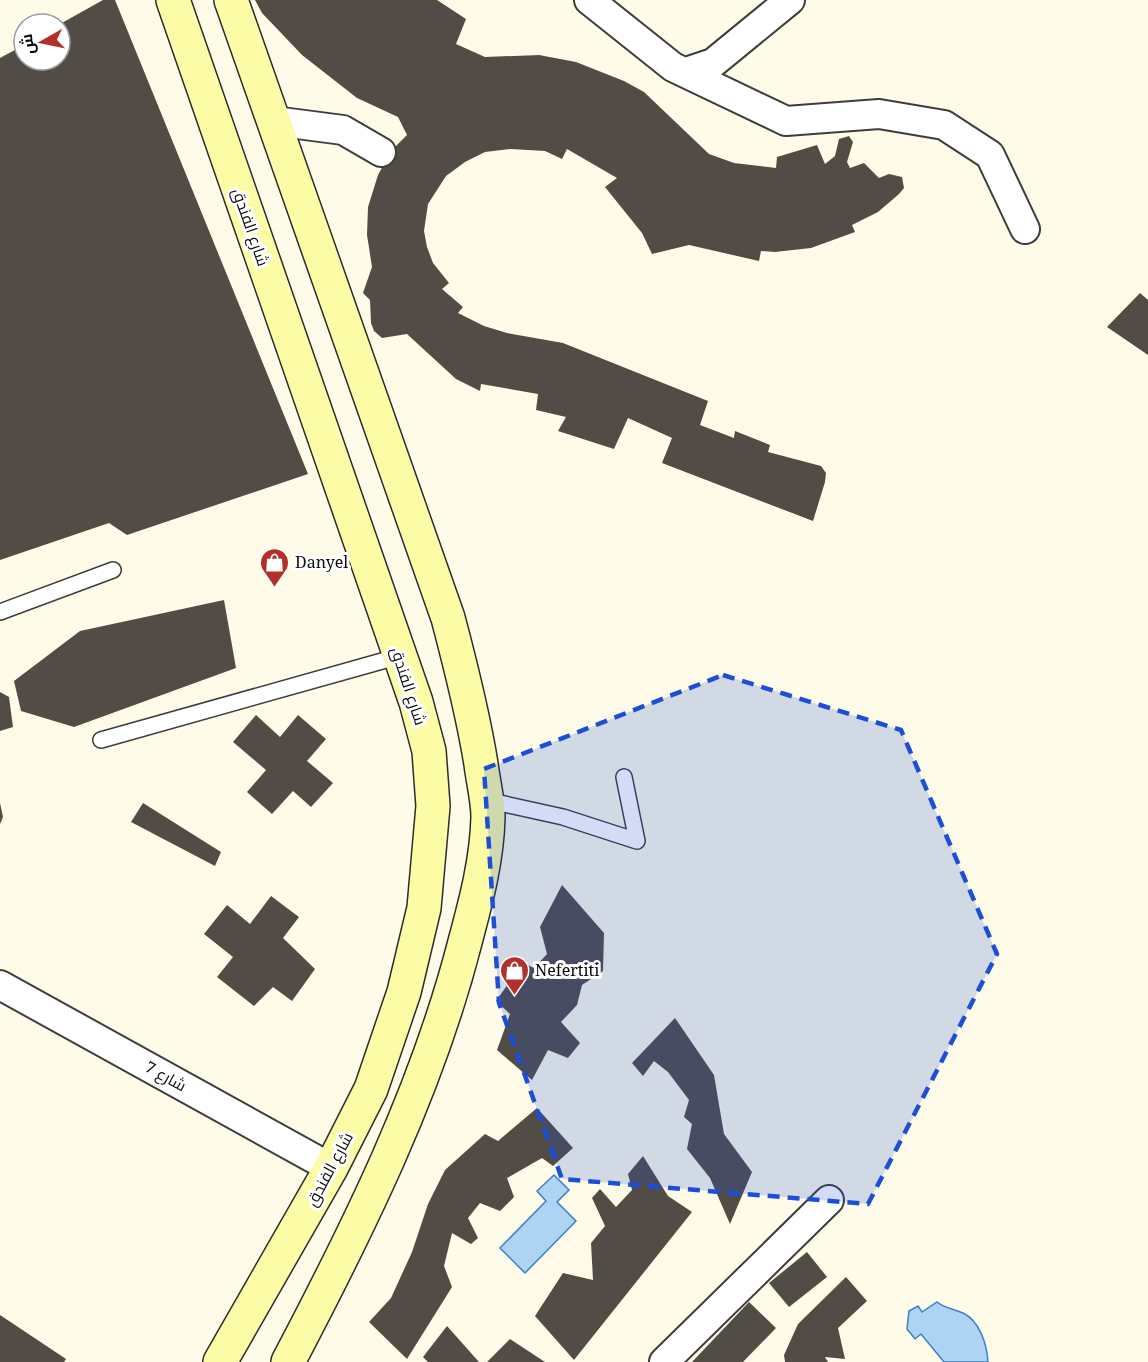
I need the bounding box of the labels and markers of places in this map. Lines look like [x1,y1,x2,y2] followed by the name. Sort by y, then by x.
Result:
[258,546,290,588] shop icon: Danyel
[295,551,348,573] place label: Danyel
[498,954,530,996] shop icon: Nefertiti
[535,959,599,981] place label: Nefertiti

